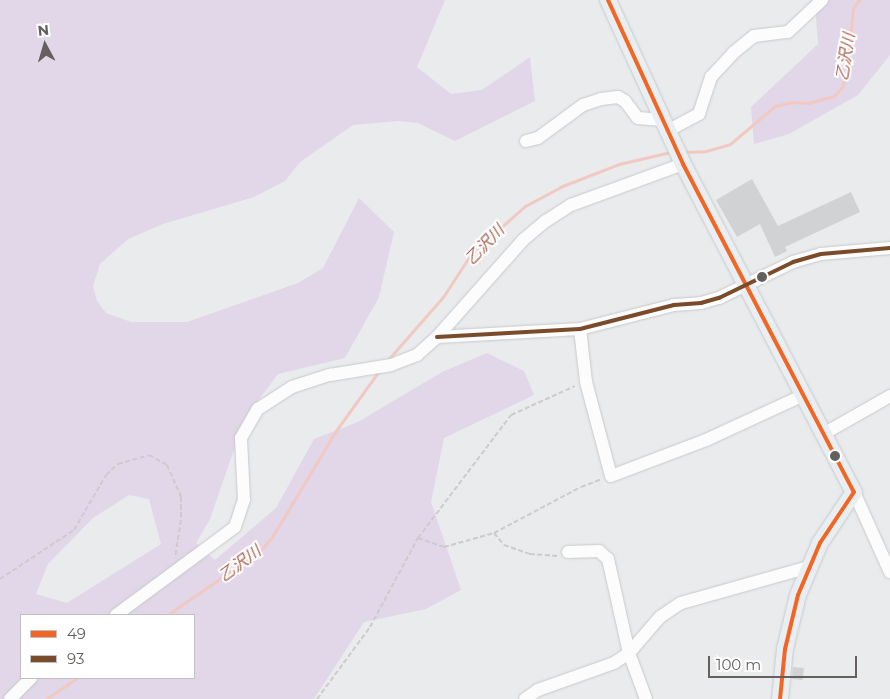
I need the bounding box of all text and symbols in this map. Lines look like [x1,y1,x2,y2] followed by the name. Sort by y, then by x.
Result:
[20,20,70,70] north arrow
[37,21,50,40] text: N
[833,32,859,82] water label: 乙沢川
[461,221,509,269] water label: 乙沢川
[757,272,767,282] unlabelled marker
[830,451,840,461] unlabelled marker
[215,542,265,586] water label: 乙沢川
[20,614,195,679] legend
[67,624,86,643] text: 49
[710,646,859,678] scale bar
[67,649,84,668] text: 93
[716,655,761,674] text: 100 m

